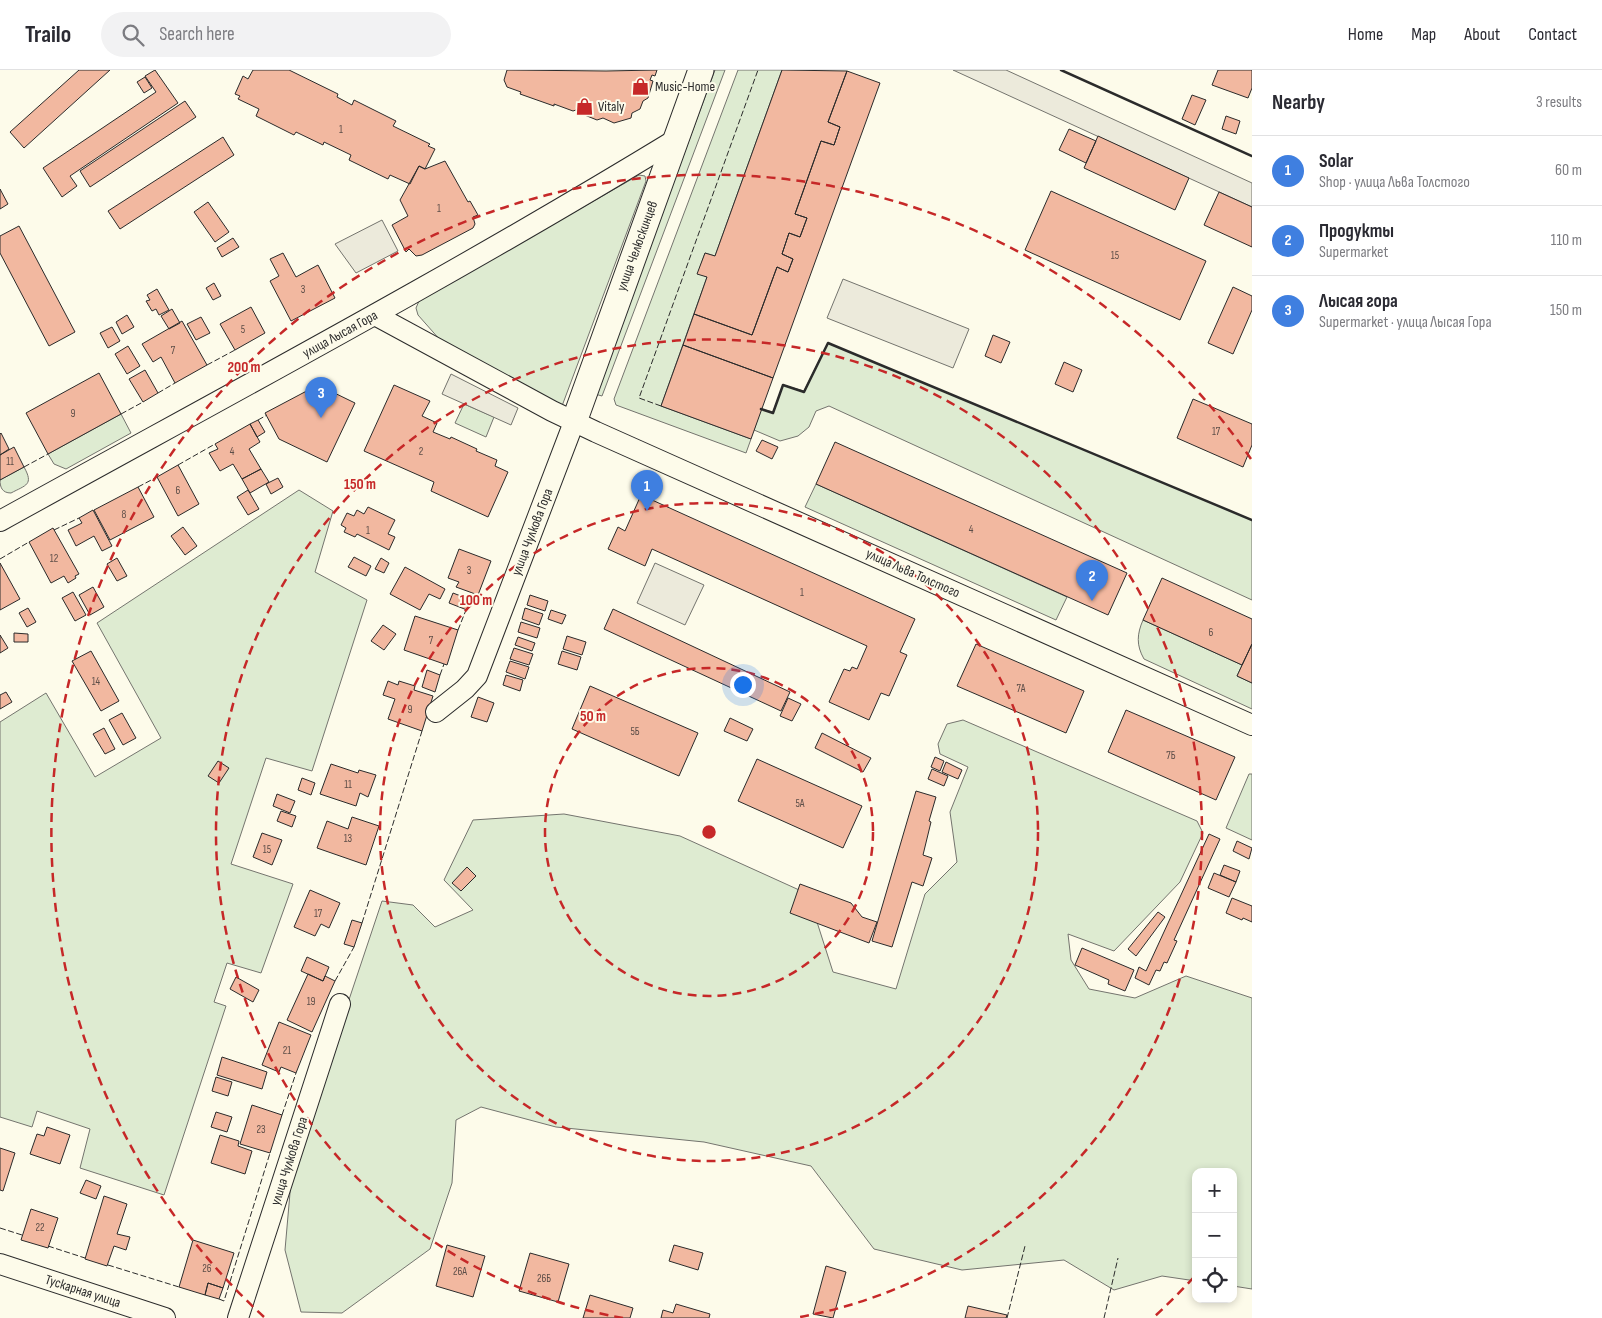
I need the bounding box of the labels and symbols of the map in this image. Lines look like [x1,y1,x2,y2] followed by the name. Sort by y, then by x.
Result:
[631,76,651,96] shop icon: Music-Home
[655,78,715,95] place label: Music-Home
[574,96,594,116] shop icon: Vitaly
[598,98,625,115] place label: Vitaly
[339,123,343,136] house number: 1
[613,198,661,293] street label: улица Челюскинцев
[437,202,441,215] house number: 1
[1111,249,1119,262] house number: 15
[301,283,306,296] house number: 3
[300,306,380,362] street label: улица Лысая Гора
[241,323,245,336] house number: 5
[171,344,176,357] house number: 7
[227,358,261,377] text: 200 m
[305,377,337,418] pin: 3
[71,407,76,420] house number: 9
[1212,425,1221,438] house number: 17
[230,445,235,458] house number: 4
[419,445,424,458] house number: 2
[6,455,14,468] house number: 11
[631,470,663,511] pin: 1
[344,475,376,494] text: 150 m
[176,484,181,497] house number: 6
[508,486,556,578] street label: улица Чулкова Гора
[122,508,127,521] house number: 8
[969,523,974,536] house number: 4
[366,524,370,537] house number: 1
[863,545,963,601] street label: улица Льва Толстого
[50,552,59,565] house number: 12
[1076,560,1108,601] pin: 2
[467,564,472,577] house number: 3
[800,586,804,599] house number: 1
[460,591,492,610] text: 100 m
[1209,626,1214,639] house number: 6
[429,634,434,647] house number: 7
[730,672,756,698] your location
[92,675,101,688] house number: 14
[1017,682,1026,695] house number: 7А
[408,703,413,716] house number: 9
[580,707,606,726] text: 50 m
[630,725,640,738] house number: 5Б
[1166,749,1176,762] house number: 7Б
[344,778,352,791] house number: 11
[795,797,805,810] house number: 5А
[700,823,718,841] centre of rings
[344,832,353,845] house number: 13
[263,843,271,856] house number: 15
[314,907,323,920] house number: 17
[307,995,315,1008] house number: 19
[283,1044,291,1057] house number: 21
[267,1115,311,1207] street label: улица Чулкова Гора
[256,1123,266,1136] house number: 23
[35,1221,45,1234] house number: 22
[202,1262,212,1275] house number: 26
[453,1265,467,1278] house number: 26А
[43,1271,123,1311] street label: Тускарная улица
[537,1272,551,1285] house number: 26Б

